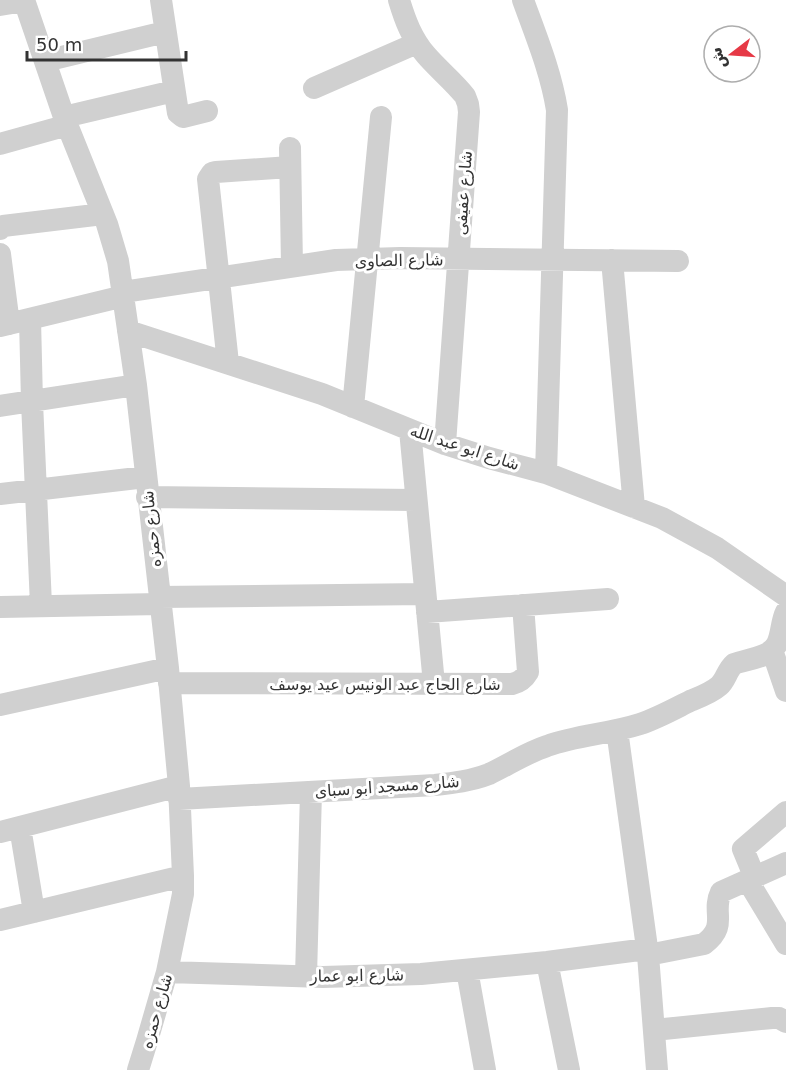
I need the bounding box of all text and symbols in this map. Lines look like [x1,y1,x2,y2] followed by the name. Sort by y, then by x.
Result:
[27,24,186,62] scale bar
[702,24,762,84] north arrow
[36,34,82,55] text: 50 m
[706,45,730,72] text: ش
[451,150,477,236] street label: شارع عفيفى
[354,250,444,272] street label: شارع الصاوى
[407,421,522,475] street label: شارع ابو عبد الله
[138,490,166,568] street label: شارع حمزه
[269,675,501,695] street label: شارع الحاج عبد الونيس عيد يوسف
[314,772,460,802] street label: شارع مسجد ابو سباى
[309,965,404,987] street label: شارع ابو عمار
[137,972,177,1051] street label: شارع حمزه

